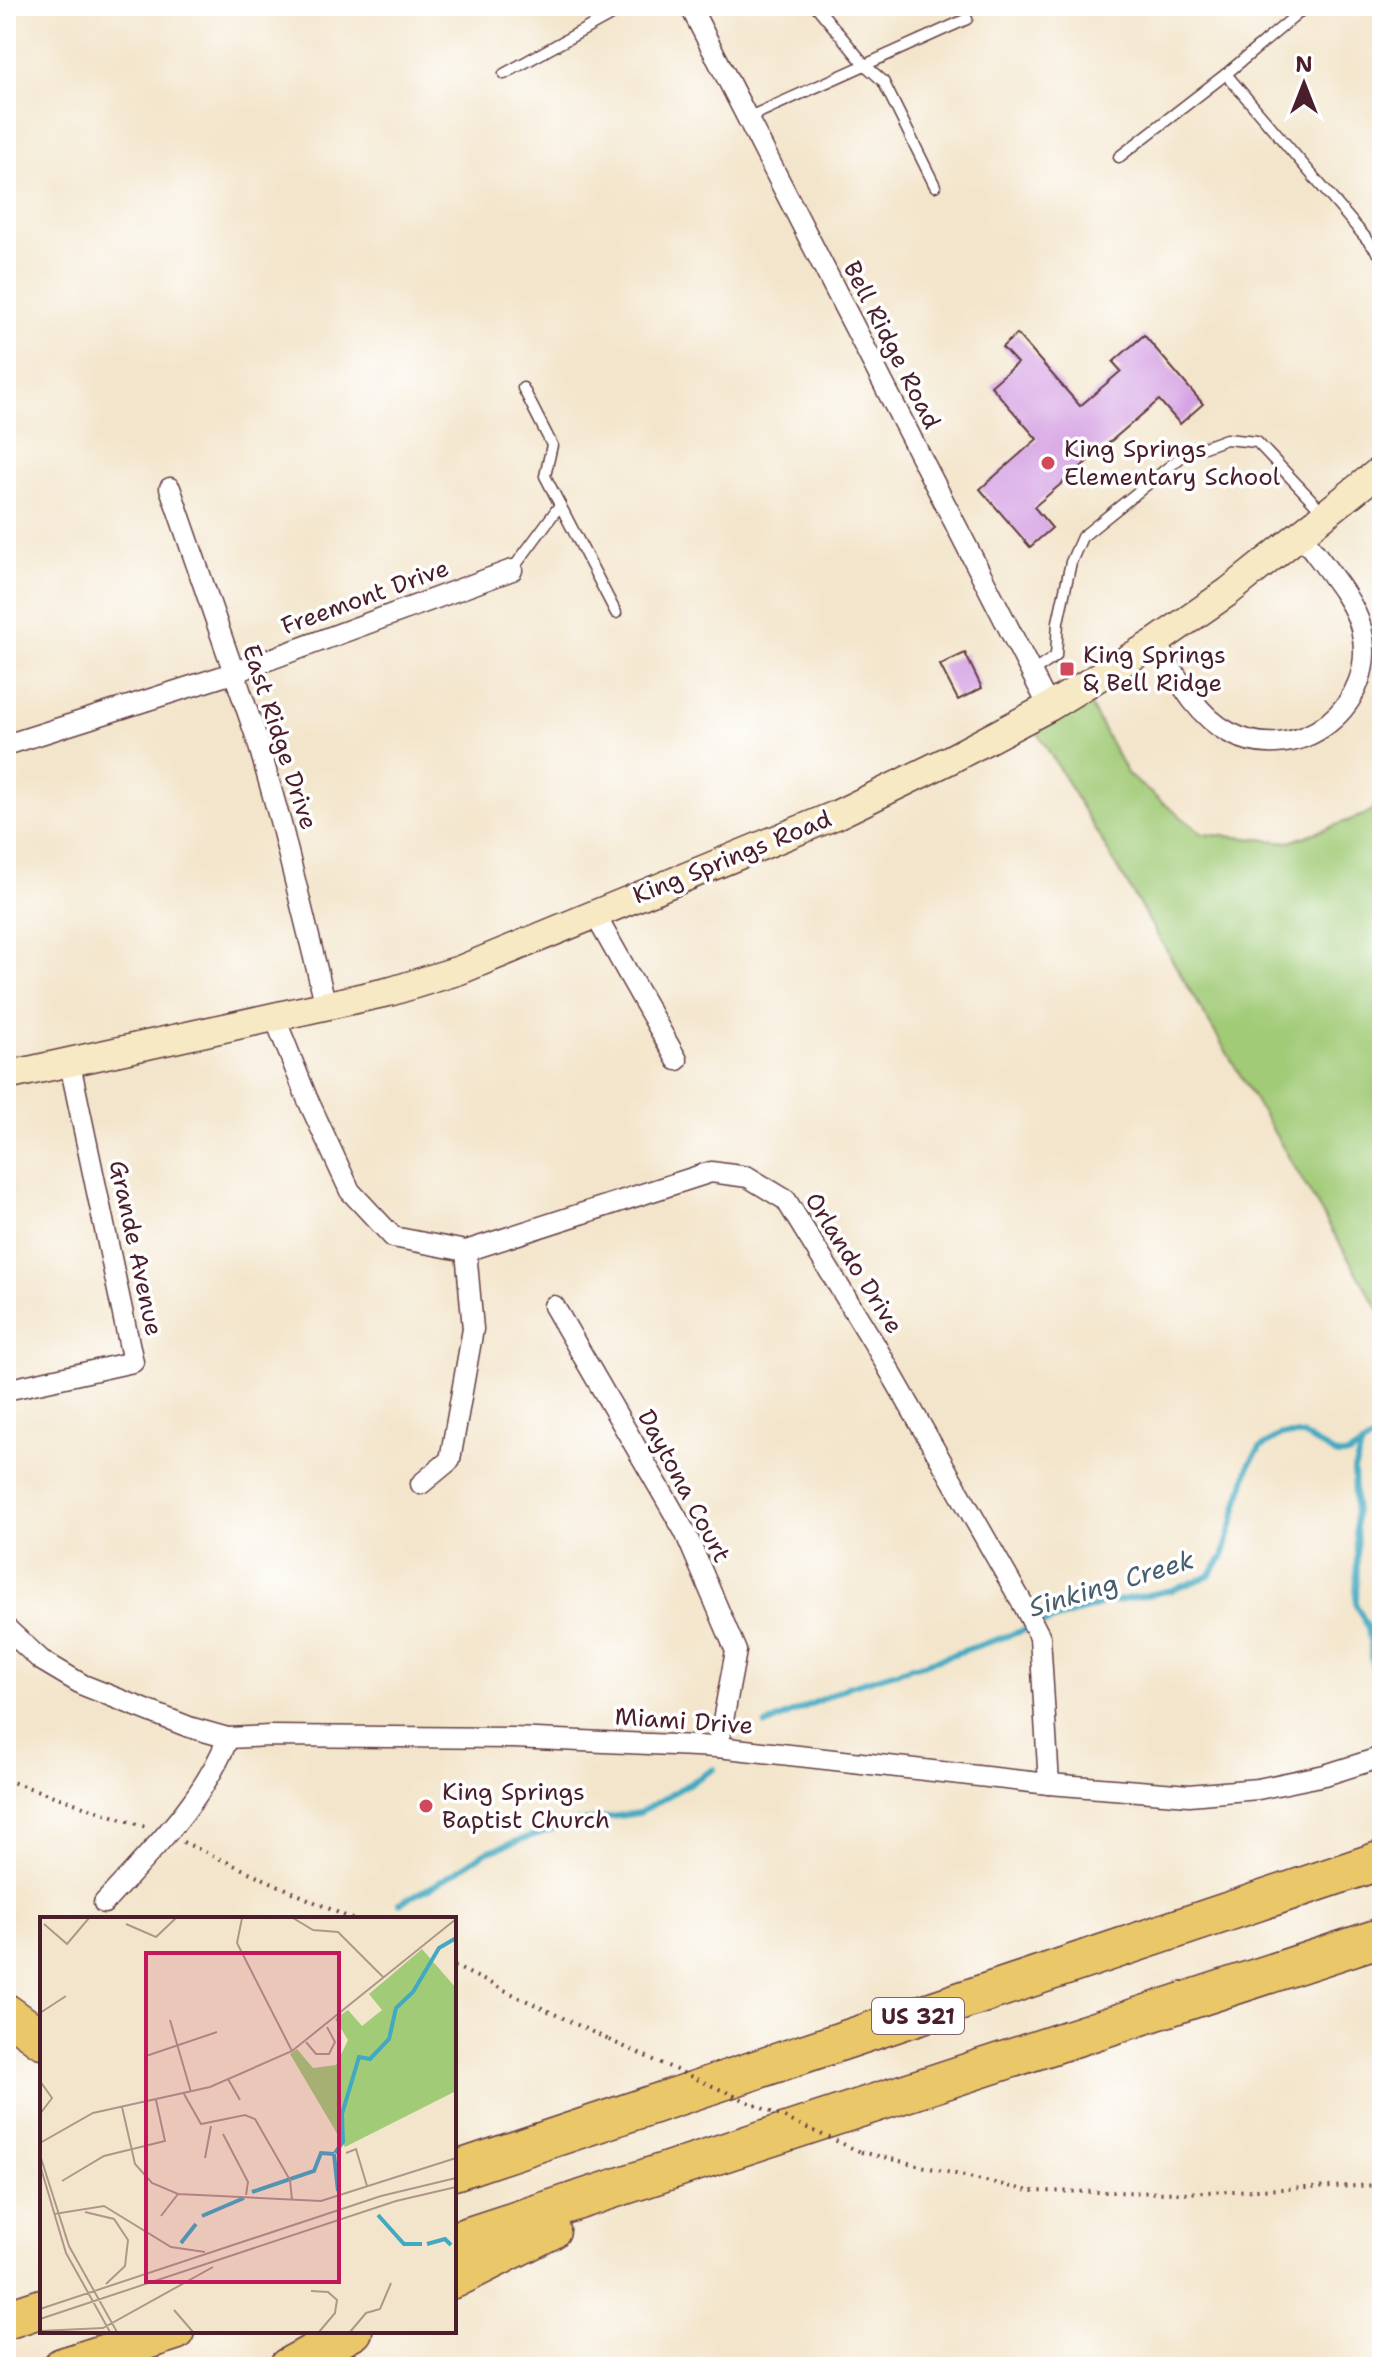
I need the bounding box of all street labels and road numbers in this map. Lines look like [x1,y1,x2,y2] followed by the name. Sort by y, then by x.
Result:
[836,256,948,434] street label: Bell Ridge Road
[277,552,453,642] street label: Freemont Drive
[235,640,325,834] street label: East Ridge Drive
[628,803,836,911] street label: King Springs Road
[102,1157,170,1339] street label: Grande Avenue
[798,1186,910,1340] street label: Orlando Drive
[630,1404,738,1568] street label: Daytona Court
[614,1700,754,1742] street label: Miami Drive
[872,1998,964,2034] road number: US 321

